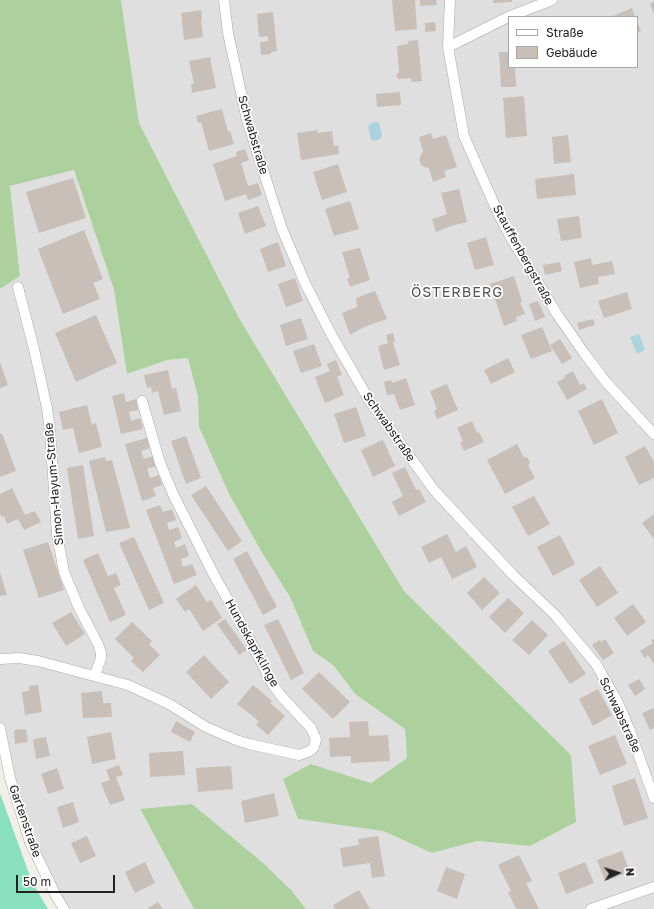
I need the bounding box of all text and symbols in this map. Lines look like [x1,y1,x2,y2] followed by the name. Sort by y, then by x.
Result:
[508,16,638,68] legend
[546,25,584,40] text: Straße
[546,45,597,60] text: Gebäude
[235,94,271,176] street label: Schwabstraße
[490,202,556,308] street label: Stauffenbergstraße
[411,285,503,301] district label: ÖSTERBERG
[360,389,418,465] street label: Schwabstraße
[41,422,67,546] street label: Simon-Hayum-Straße
[222,597,282,689] street label: Hundskapfklinge
[596,675,644,755] street label: Schwabstraße
[6,783,44,859] street label: Gartenstraße
[598,853,638,893] north arrow
[18,867,117,893] scale bar
[624,867,637,877] text: N
[23,874,51,889] text: 50 m

